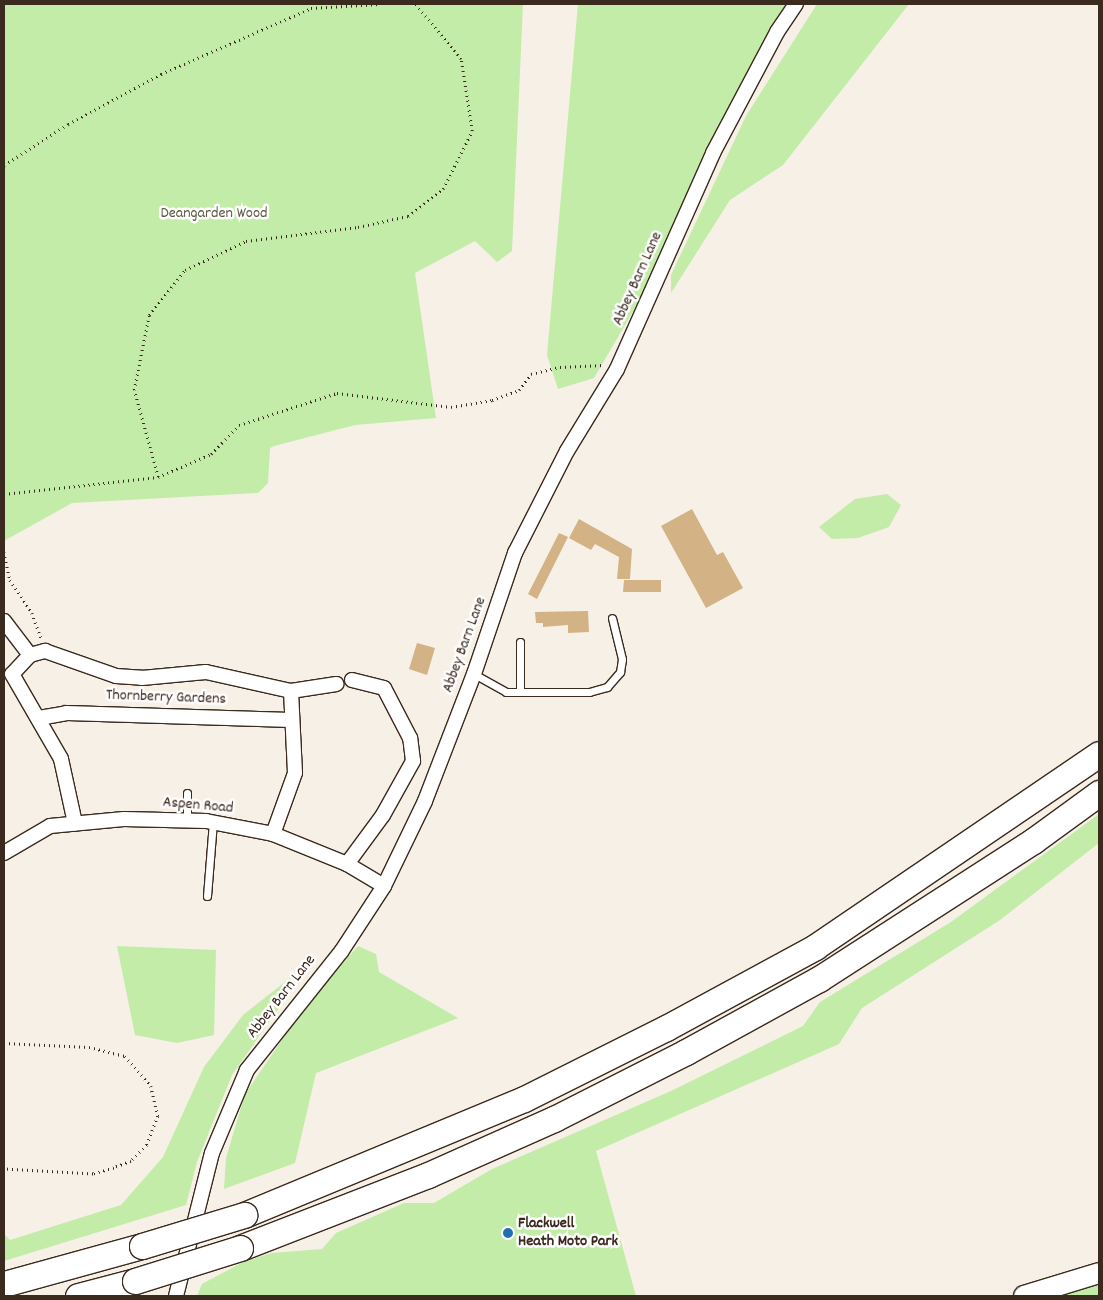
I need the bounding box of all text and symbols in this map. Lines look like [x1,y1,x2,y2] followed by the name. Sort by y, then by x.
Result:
[160,204,268,224] park label: Deangarden Wood
[609,229,667,329] street label: Abbey Barn Lane
[439,595,491,695] street label: Abbey Barn Lane
[106,686,226,710] street label: Thornberry Gardens
[162,793,234,819] street label: Aspen Road
[244,952,320,1042] street label: Abbey Barn Lane
[518,1214,618,1252] place label: Flackwell Heath Moto Park
[502,1227,514,1239] marker: Flackwell Heath Moto Park

